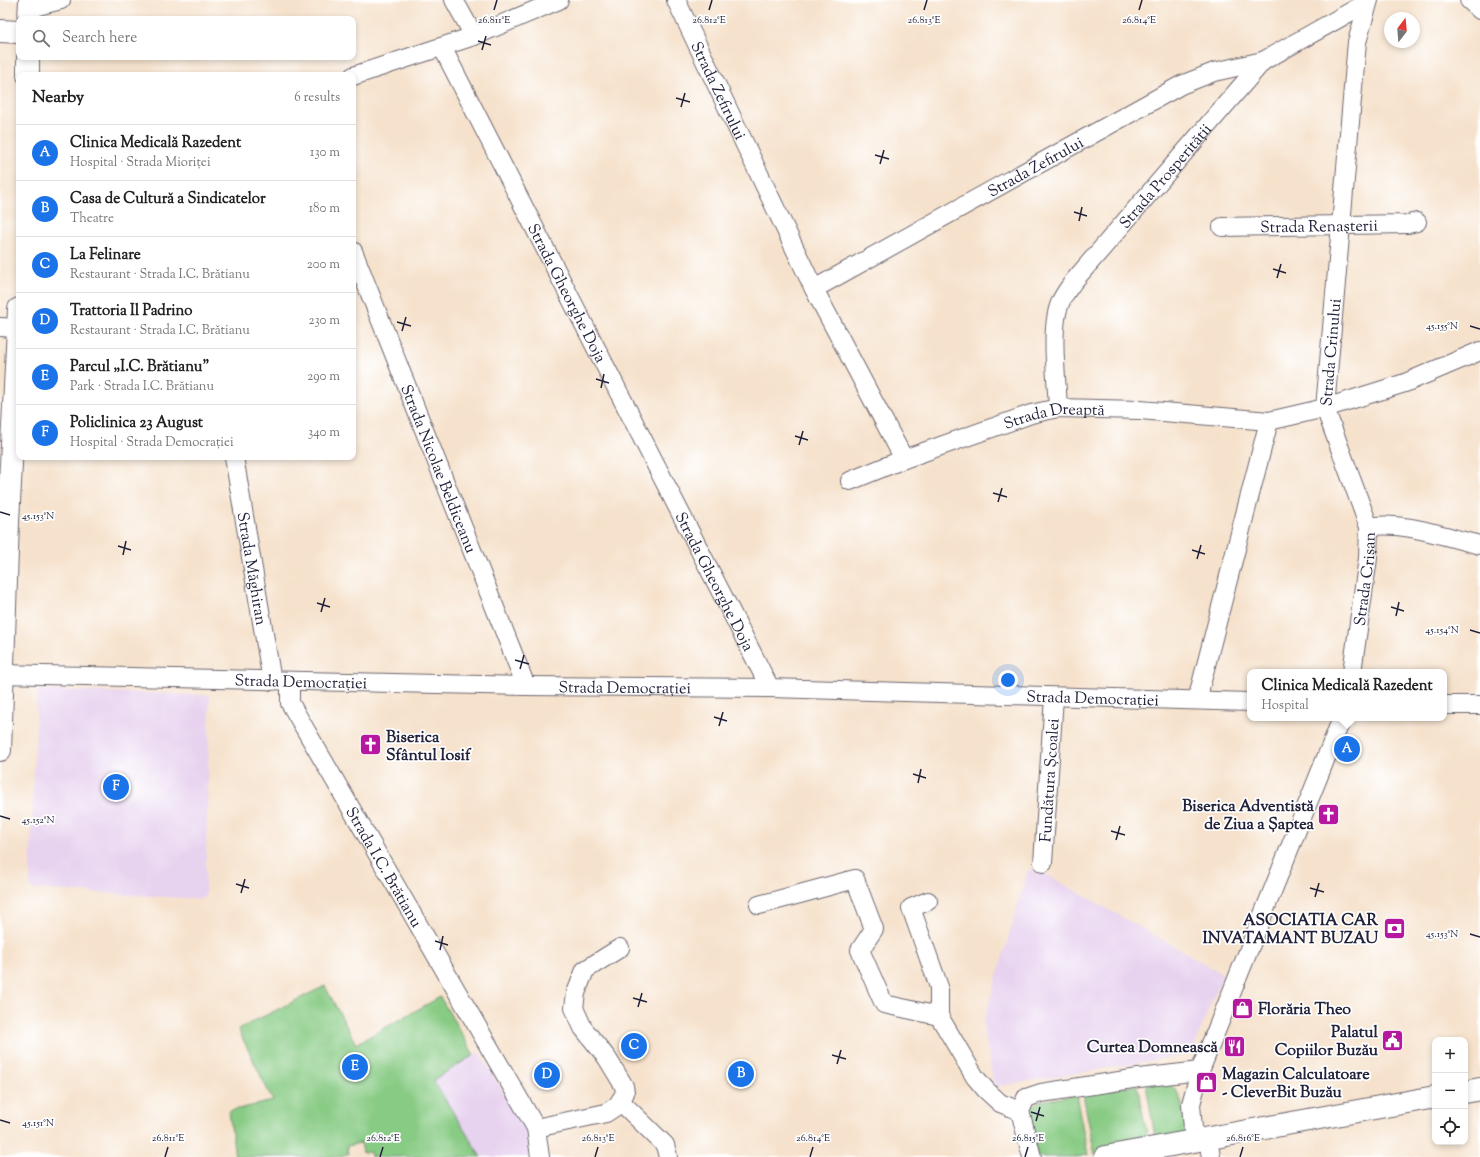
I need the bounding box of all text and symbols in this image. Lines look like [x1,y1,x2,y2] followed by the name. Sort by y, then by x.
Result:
[1384,12,1420,48] north arrow
[478,13,510,28] text: 26.811°E
[692,13,726,28] text: 26.812°E
[908,13,940,28] text: 26.813°E
[1122,13,1156,28] text: 26.814°E
[16,16,356,60] search box
[30,27,52,49] icon: search
[62,28,137,49] text: Search here
[684,38,750,145] street label: Strada Zefirului
[32,86,84,110] text: Nearby
[294,89,340,107] text: 6 results
[1115,119,1219,235] street label: Strada Prosperității
[984,132,1089,204] street label: Strada Zefirului
[70,133,241,154] text: Clinica Medicală Razedent
[40,144,50,162] text: A
[310,144,340,162] text: 130 m
[70,154,211,172] text: Hospital · Strada Mioriței
[70,189,266,210] text: Casa de Cultură a Sindicatelor
[41,200,49,218] text: B
[309,200,340,218] text: 180 m
[70,210,114,228] text: Theatre
[1260,215,1379,240] street label: Strada Renașterii
[520,220,611,368] street label: Strada Gheorghe Doja
[70,245,141,266] text: La Felinare
[40,256,50,274] text: C
[307,256,340,274] text: 200 m
[70,266,250,284] text: Restaurant · Strada I.C. Brătianu
[1316,297,1349,407] street label: Strada Crinului
[70,301,192,322] text: Trattoria Il Padrino
[40,312,50,330] text: D
[308,312,340,330] text: 230 m
[1426,319,1458,334] text: 45.155°N
[70,322,250,340] text: Restaurant · Strada I.C. Brătianu
[70,357,209,378] text: Parcul „I.C. Brătianu”
[41,368,49,386] text: E
[307,368,340,386] text: 290 m
[70,378,214,396] text: Park · Strada I.C. Brătianu
[393,382,481,557] street label: Strada Nicolae Beldiceanu
[1001,398,1106,437] street label: Strada Dreaptă
[70,413,203,434] text: Policlinica 23 August
[41,424,49,442] text: F
[308,424,340,442] text: 340 m
[70,434,234,452] text: Hospital · Strada Democrației
[22,509,54,524] text: 45.153°N
[668,509,759,656] street label: Strada Gheorghe Doja
[230,510,271,628] street label: Strada Măghiran
[1350,531,1383,628] street label: Strada Crișan
[1425,623,1459,638] text: 45.154°N
[1247,669,1447,721] popup
[234,670,368,696] street label: Strada Democrației
[998,670,1018,690] your location
[1261,676,1433,697] text: Clinica Medicală Razedent
[558,677,692,701] street label: Strada Democrației
[1026,686,1160,713] street label: Strada Democrației
[1261,697,1309,715] text: Hospital
[1035,717,1067,843] street label: Fundătura Școalei
[386,727,472,768] place label: Biserica Sfântul Iosif
[357,732,383,758] church icon: Biserica Sfântul Iosif
[1334,734,1360,764] pin: A
[103,772,129,802] pin: F
[1182,796,1315,837] place label: Biserica Adventistă de Ziua a Șaptea
[1316,801,1342,827] church icon: Biserica Adventistă de Ziua a Șaptea
[339,803,427,932] street label: Strada I.C. Brătianu
[22,813,54,828] text: 45.152°N
[1203,910,1379,951] place label: ASOCIATIA CAR INVATAMANT BUZAU
[1381,915,1407,941] bank icon: ASOCIATIA CAR INVATAMANT BUZAU
[1426,927,1458,942] text: 45.153°N
[1229,995,1255,1021] shop icon: Florăria Theo
[1258,999,1351,1022] place label: Florăria Theo
[1275,1022,1379,1063] place label: Palatul Copiilor Buzău
[1380,1027,1406,1053] public building icon: Palatul Copiilor Buzău
[621,1031,647,1061] pin: C
[1221,1033,1247,1059] restaurant icon: Curtea Domnească
[1087,1037,1219,1060] place label: Curtea Domnească
[1432,1037,1468,1145] map controls
[1432,1037,1468,1073] button: +
[342,1052,368,1082] pin: E
[728,1059,754,1089] pin: B
[534,1060,560,1090] pin: D
[1222,1064,1370,1105] place label: Magazin Calculatoare - CleverBit Buzău
[1194,1069,1220,1095] shop icon: Magazin Calculatoare - CleverBit Buzău
[1432,1073,1468,1109] button: −
[1432,1109,1468,1145] button: locate
[22,1116,54,1131] text: 45.151°N
[152,1131,184,1146] text: 26.811°E
[366,1131,400,1146] text: 26.812°E
[582,1131,614,1146] text: 26.813°E
[796,1131,830,1146] text: 26.814°E
[1012,1131,1044,1146] text: 26.815°E
[1226,1131,1260,1146] text: 26.816°E

